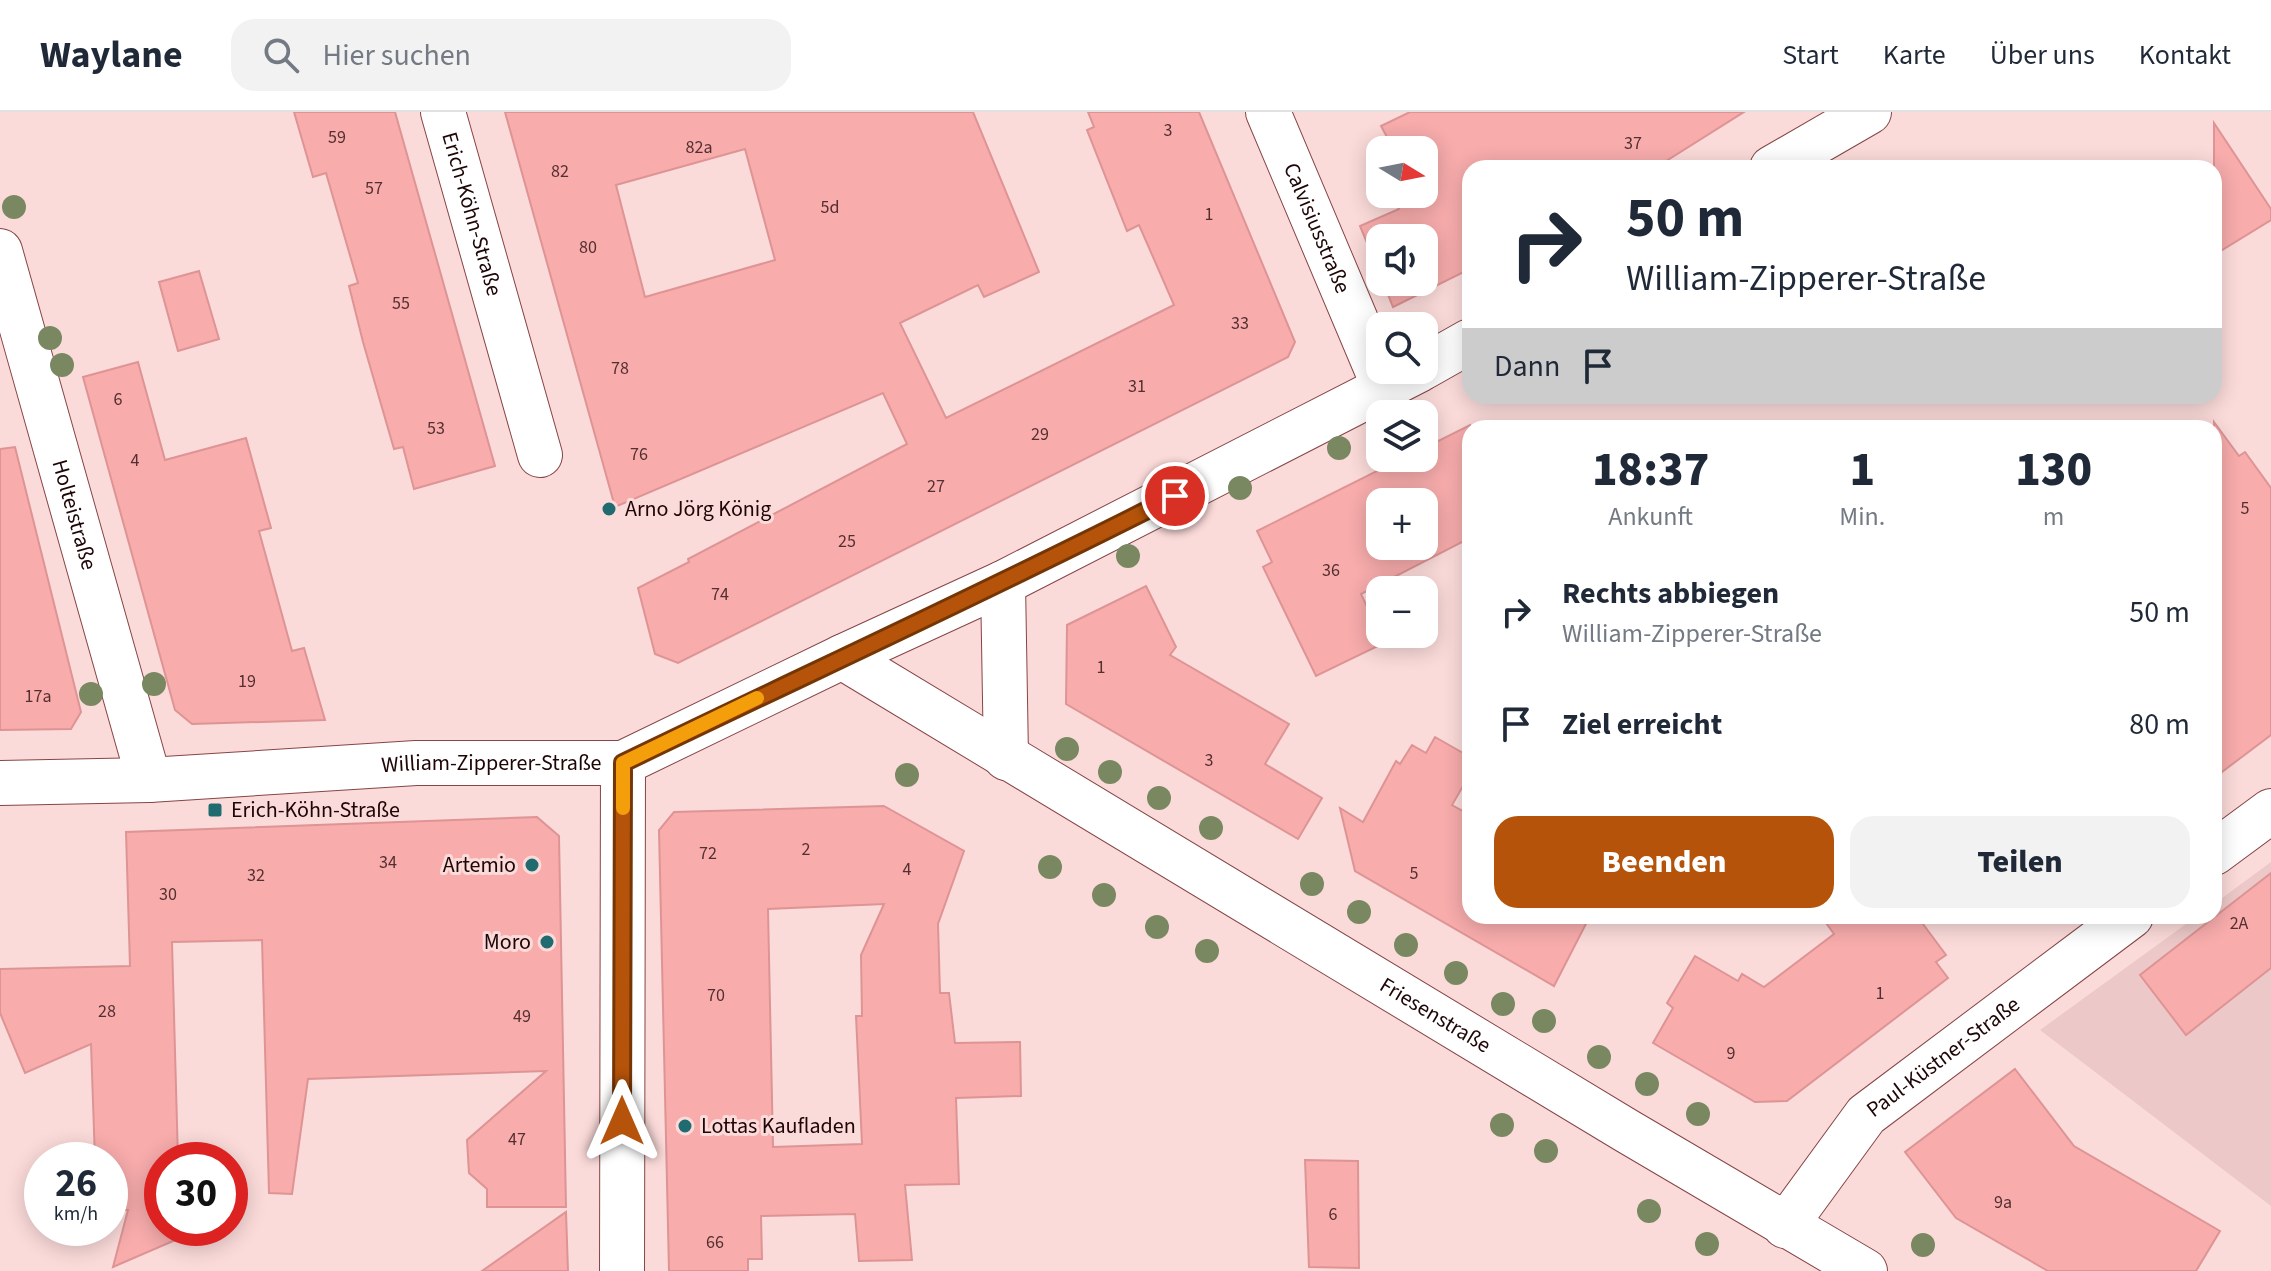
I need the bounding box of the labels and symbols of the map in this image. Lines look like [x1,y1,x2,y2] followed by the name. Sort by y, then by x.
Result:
[1164,118,1173,143] house number: 3
[328,125,346,150] house number: 59
[433,128,510,300] street label: Erich-Köhn-Straße
[1624,131,1642,156] house number: 37
[686,135,712,160] house number: 82a
[1366,136,1438,208] north arrow
[1275,158,1359,298] street label: Calvisiusstraße
[551,159,569,184] house number: 82
[365,176,383,201] house number: 57
[821,195,839,220] house number: 5d
[1205,202,1213,227] house number: 1
[579,235,597,260] house number: 80
[392,291,410,316] house number: 55
[1231,311,1249,336] house number: 33
[611,356,629,381] house number: 78
[1128,374,1146,399] house number: 31
[114,387,123,412] house number: 6
[427,416,445,441] house number: 53
[1031,422,1049,447] house number: 29
[630,442,648,467] house number: 76
[131,448,140,473] house number: 4
[44,456,105,574] street label: Holteistraße
[1141,462,1209,530] pin
[927,474,945,499] house number: 27
[625,493,771,525] place label: Arno Jörg König
[2241,496,2250,521] house number: 5
[600,500,618,518] marker: Arno Jörg König
[838,529,856,554] house number: 25
[1322,558,1340,583] house number: 36
[711,582,729,607] house number: 74
[1097,655,1105,680] house number: 1
[238,669,256,694] house number: 19
[25,684,51,709] house number: 17a
[380,747,602,781] street label: William-Zipperer-Straße
[1205,748,1214,773] house number: 3
[231,794,400,826] place label: Erich-Köhn-Straße
[206,801,224,819] marker: Erich-Köhn-Straße
[802,837,811,862] house number: 2
[699,841,717,866] house number: 72
[443,849,516,881] place label: Artemio
[379,850,397,875] house number: 34
[523,856,541,874] marker: Artemio
[903,857,912,882] house number: 4
[1410,861,1419,886] house number: 5
[247,863,265,888] house number: 32
[159,882,177,907] house number: 30
[2230,911,2249,936] house number: 2A
[484,926,531,958] place label: Moro
[538,933,556,951] marker: Moro
[1374,969,1497,1061] street label: Friesenstraße
[1876,981,1884,1006] house number: 1
[707,983,725,1008] house number: 70
[1860,989,2027,1125] street label: Paul-Küstner-Straße
[98,999,116,1024] house number: 28
[513,1004,531,1029] house number: 49
[1727,1041,1736,1066] house number: 9
[580,1079,664,1163] position arrow
[701,1110,856,1142] place label: Lottas Kaufladen
[676,1117,694,1135] marker: Lottas Kaufladen
[508,1127,526,1152] house number: 47
[144,1142,248,1246] speed limit sign: 30
[1994,1190,2012,1215] house number: 9a
[1329,1202,1338,1227] house number: 6
[706,1230,724,1255] house number: 66

